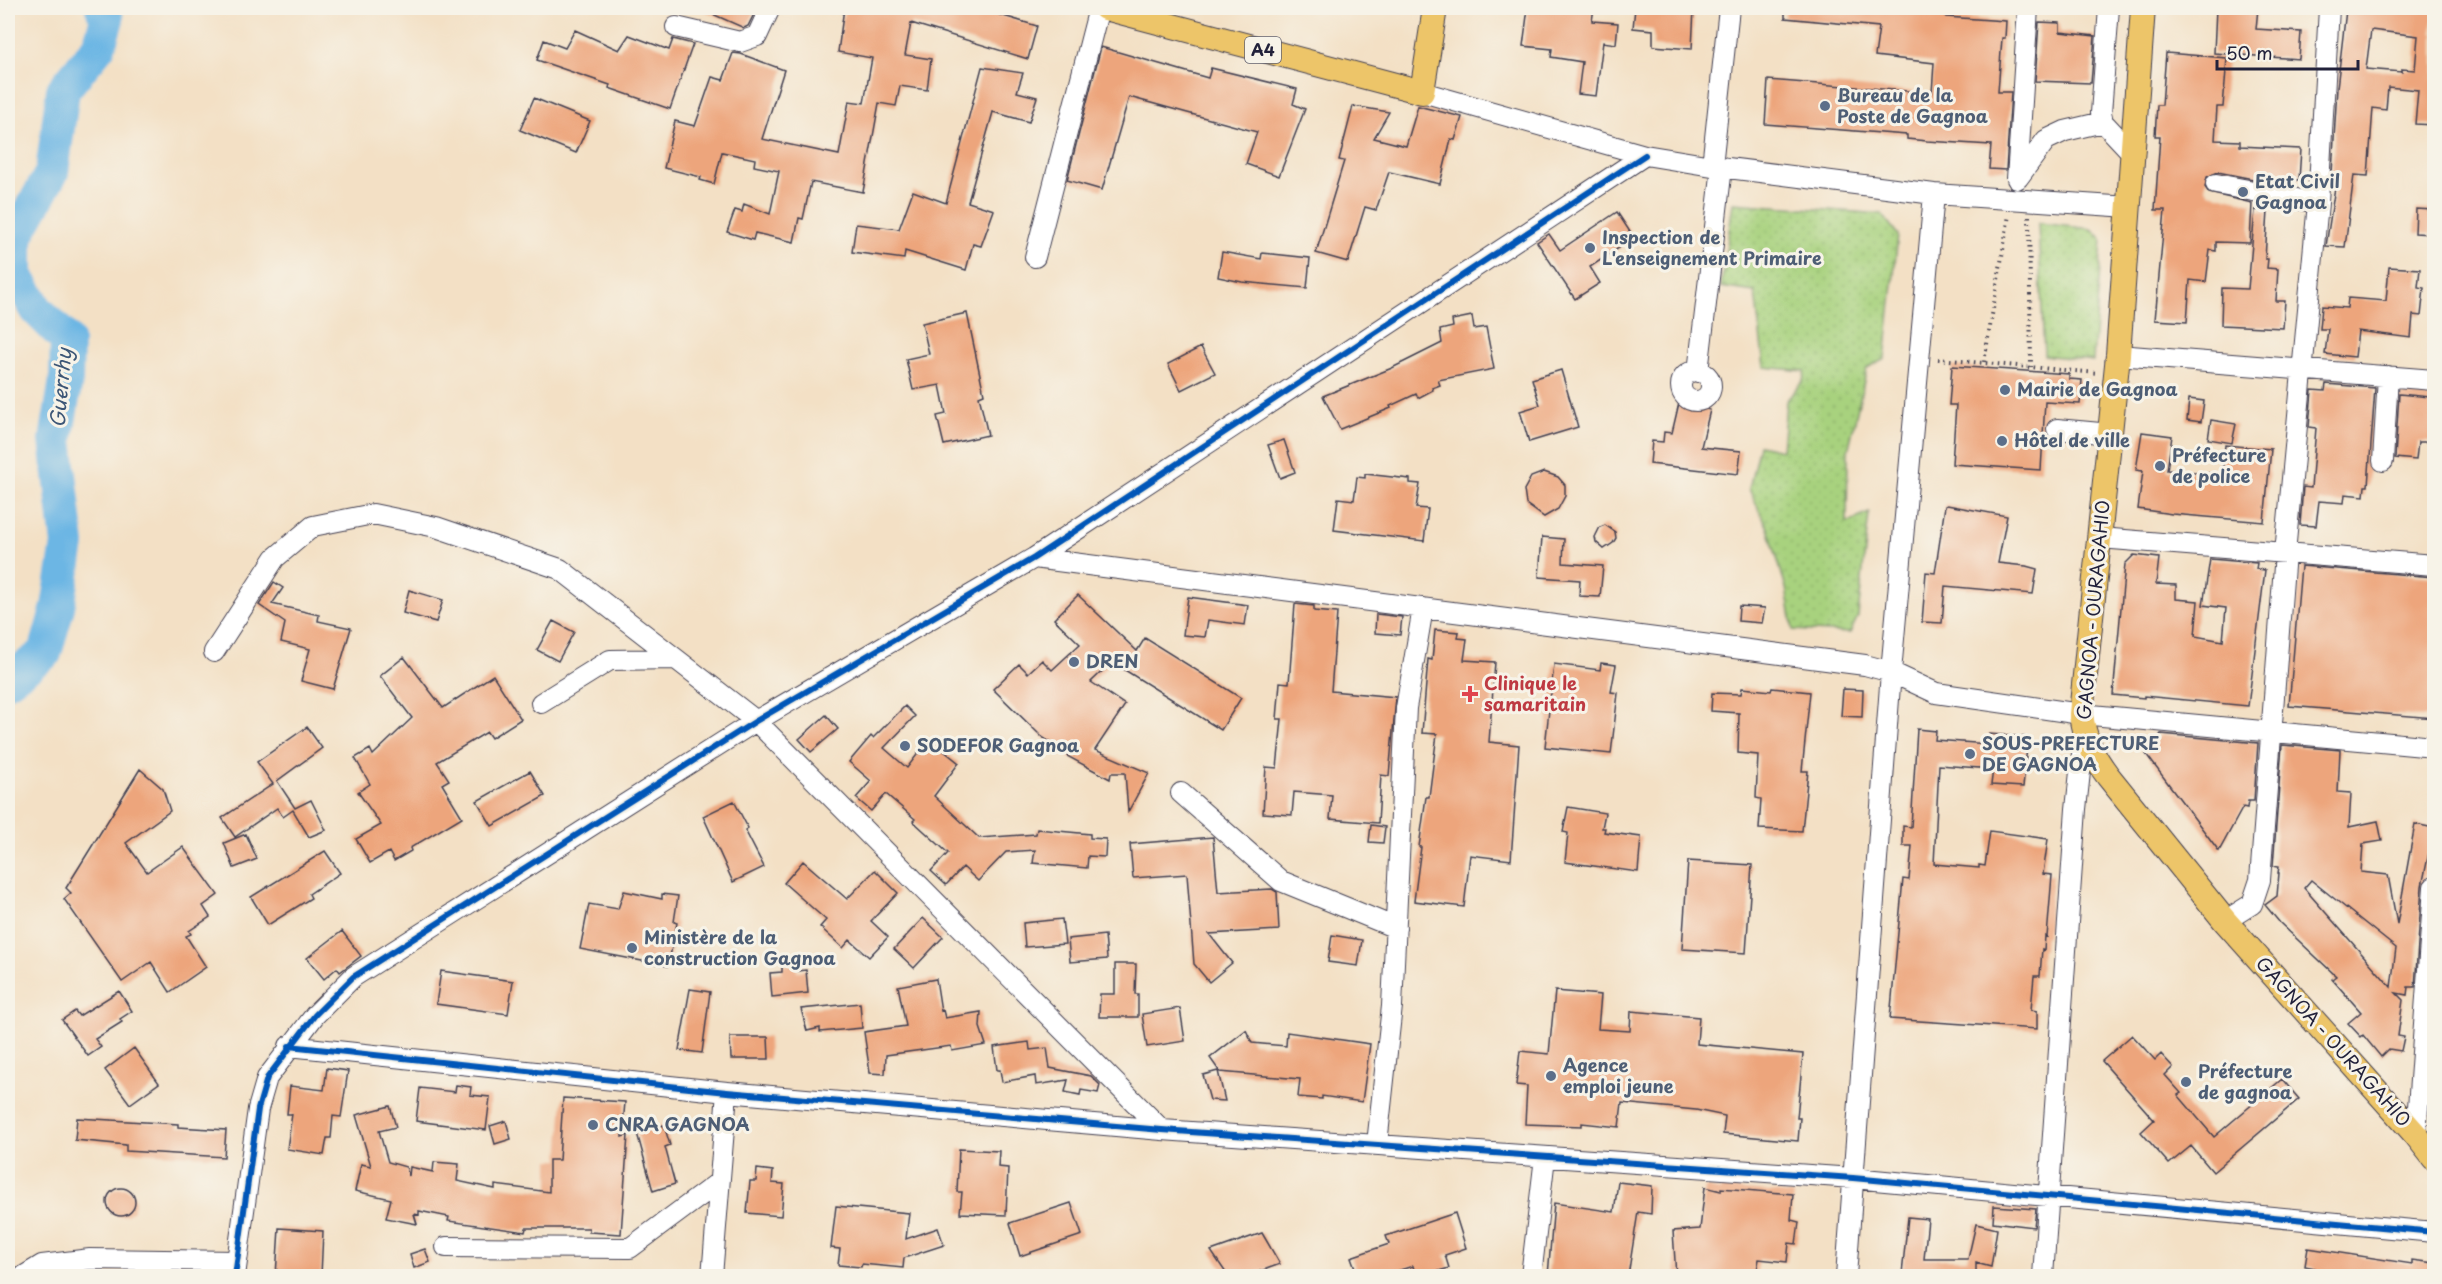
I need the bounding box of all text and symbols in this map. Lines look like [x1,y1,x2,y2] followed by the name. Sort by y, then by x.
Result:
[2217,33,2358,71] scale bar
[1245,37,1281,63] road number: A4
[2226,39,2273,66] text: 50 m
[1837,81,1988,129] place label: Bureau de la Poste de Gagnoa
[1818,99,1832,113] marker: Bureau de la Poste de Gagnoa
[2255,167,2340,215] place label: Etat Civil Gagnoa
[2236,185,2250,199] marker: Etat Civil Gagnoa
[1602,223,1822,271] place label: Inspection de L'enseignement Primaire
[1583,241,1597,255] marker: Inspection de L'enseignement Primaire
[42,345,79,429] water label: Guerrhy
[2017,375,2178,402] place label: Mairie de Gagnoa
[1998,383,2012,397] marker: Mairie de Gagnoa
[2014,426,2130,453] place label: Hôtel de ville
[1995,434,2009,448] marker: Hôtel de ville
[2172,441,2267,489] place label: Préfecture de police
[2153,459,2167,473] marker: Préfecture de police
[2069,499,2116,721] street label: GAGNOA - OURAGAHIO
[1086,647,1139,674] place label: DREN
[1067,655,1081,669] marker: DREN
[1484,669,1586,717] place label: Clinique le samaritain
[1461,685,1479,703] marker: Clinique le samaritain
[1982,729,2159,777] place label: SOUS-PREFECTURE DE GAGNOA
[917,731,1079,758] place label: SODEFOR Gagnoa
[898,739,912,753] marker: SODEFOR Gagnoa
[1963,747,1977,761] marker: SOUS-PREFECTURE DE GAGNOA
[644,923,836,971] place label: Ministère de la construction Gagnoa
[625,941,639,955] marker: Ministère de la construction Gagnoa
[2250,950,2418,1132] street label: GAGNOA - OURAGAHIO
[1563,1051,1674,1099] place label: Agence emploi jeune
[2198,1057,2293,1105] place label: Préfecture de gagnoa
[1544,1069,1558,1083] marker: Agence emploi jeune
[2179,1075,2193,1089] marker: Préfecture de gagnoa
[605,1110,750,1137] place label: CNRA GAGNOA
[586,1118,600,1132] marker: CNRA GAGNOA

